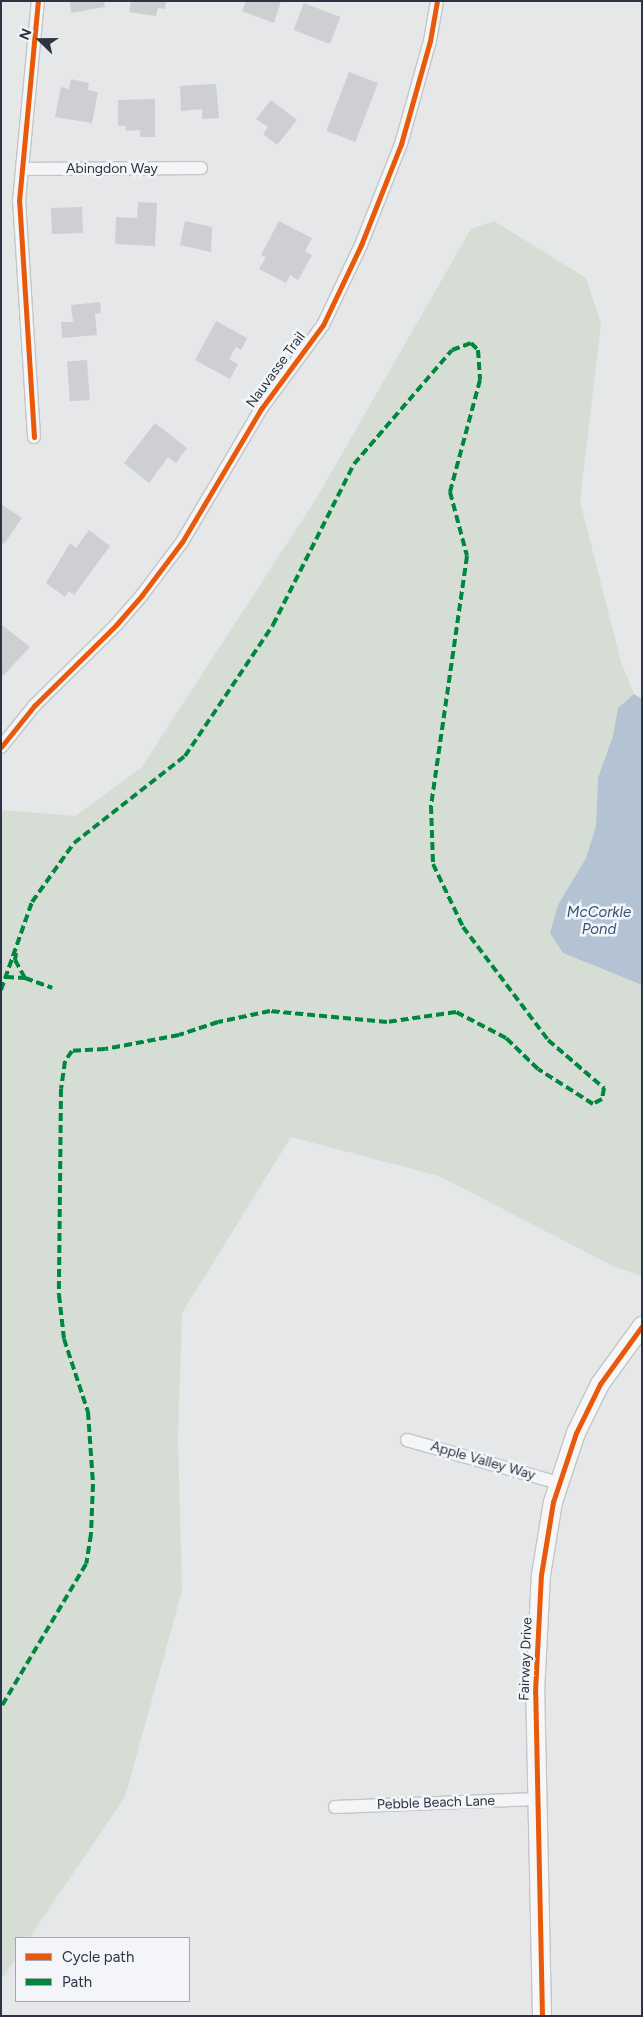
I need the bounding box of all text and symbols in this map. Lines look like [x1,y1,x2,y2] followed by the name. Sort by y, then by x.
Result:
[15,15,65,65] north arrow
[16,26,36,42] text: N
[66,161,158,177] street label: Abingdon Way
[243,329,309,411] street label: Nauvasse Trail
[567,903,631,938] water label: McCorkle Pond
[429,1438,537,1484] street label: Apple Valley Way
[516,1617,536,1701] street label: Fairway Drive
[377,1793,495,1813] street label: Pebble Beach Lane
[15,1937,190,2002] legend
[62,1948,134,1966] text: Cycle path
[62,1973,92,1991] text: Path

